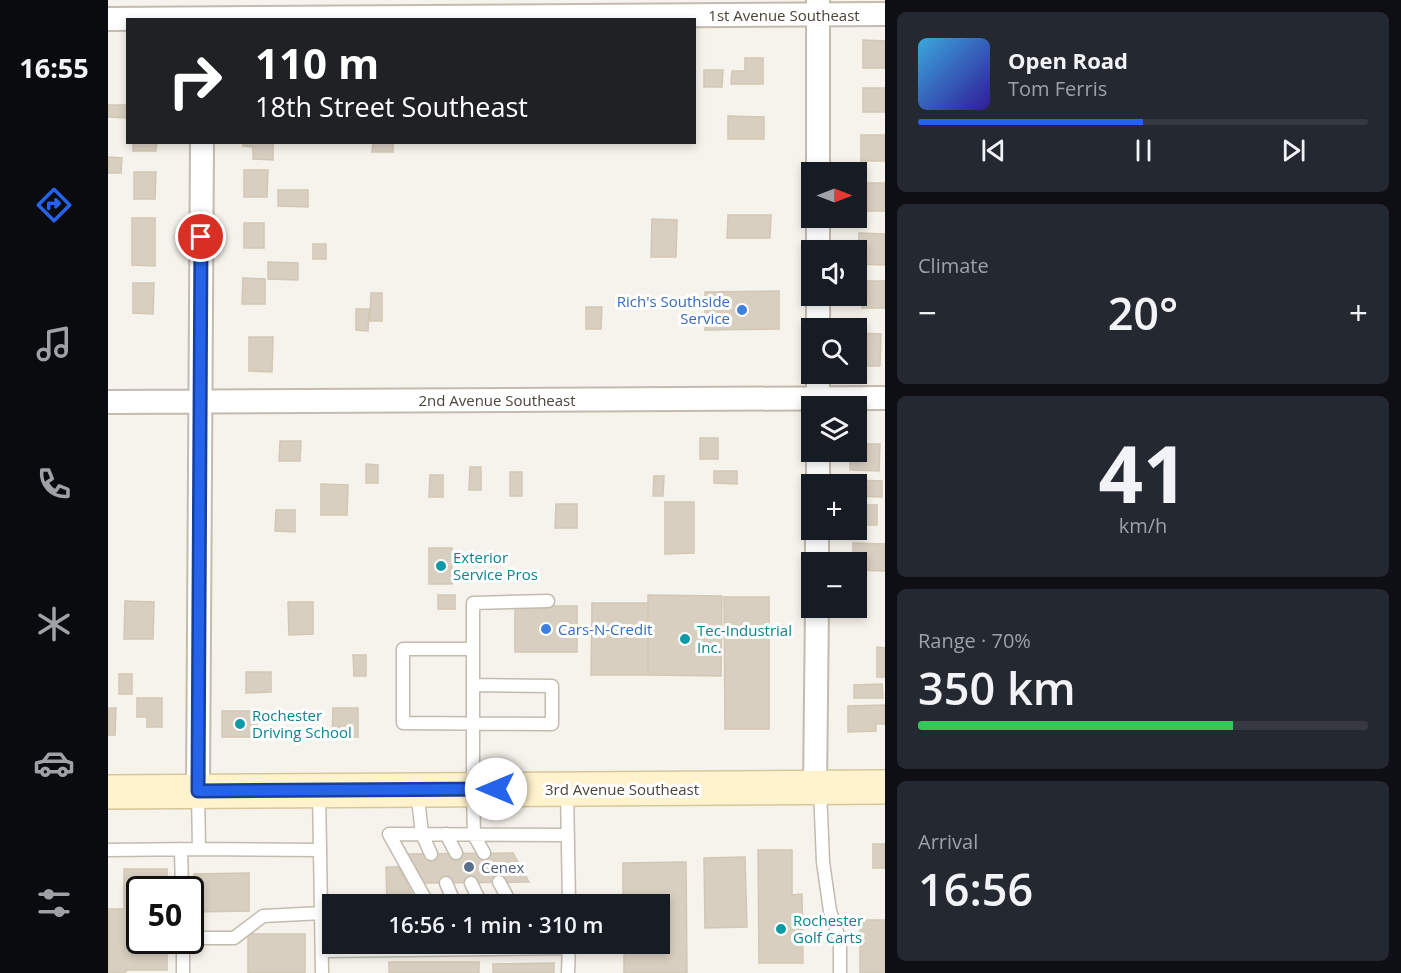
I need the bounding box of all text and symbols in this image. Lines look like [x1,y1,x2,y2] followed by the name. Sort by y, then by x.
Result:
[708,5,860,25] street label: 1st Avenue Southeast
[255,34,379,91] text: 110 m
[156,42,234,120] icon: right
[1008,45,1128,75] text: Open Road
[19,49,89,86] text: 16:55
[1008,75,1107,102] text: Tom Ferris
[255,88,528,125] text: 18th Street Southeast
[977,134,1010,167] icon: previous
[1127,134,1160,167] icon: pause
[1277,134,1310,167] icon: next
[801,162,867,228] north arrow
[801,162,867,618] map controls
[33,184,75,226] icon: directions
[175,211,226,262] pin
[184,220,217,253] icon: arrive
[801,240,867,306] button: sound
[918,252,989,279] text: Climate
[1108,282,1178,343] text: 20°
[918,290,937,335] text: −
[1349,290,1368,335] text: +
[617,291,730,328] place label: Rich's Southside Service
[735,303,749,317] marker: Rich's Southside Service
[801,318,867,384] button: search
[33,323,75,365] icon: music
[418,390,576,410] street label: 2nd Avenue Southeast
[801,396,867,462] button: layers
[1098,420,1188,526] text: 41
[33,463,75,505] icon: phone
[801,474,867,540] button: +
[1119,512,1167,539] text: km/h
[453,547,538,584] place label: Exterior Service Pros
[801,552,867,618] button: −
[434,559,448,573] marker: Exterior Service Pros
[33,603,75,645] icon: climate
[558,619,652,639] place label: Cars-N-Credit
[697,620,792,657] place label: Tec-Industrial Inc.
[539,622,553,636] marker: Cars-N-Credit
[918,627,1031,654] text: Range · 70%
[678,632,692,646] marker: Tec-Industrial Inc.
[918,657,1076,718] text: 350 km
[252,705,352,742] place label: Rochester Driving School
[233,717,247,731] marker: Rochester Driving School
[33,742,75,784] icon: car
[464,757,528,821] position arrow
[545,779,699,799] street label: 3rd Avenue Southeast
[918,828,978,855] text: Arrival
[481,857,524,877] place label: Cenex
[918,858,1033,919] text: 16:56
[462,860,476,874] marker: Cenex
[126,876,204,954] speed limit sign: 50
[33,882,75,924] icon: filters
[388,909,604,939] text: 16:56 · 1 min · 310 m
[793,910,863,947] place label: Rochester Golf Carts
[774,922,788,936] marker: Rochester Golf Carts

